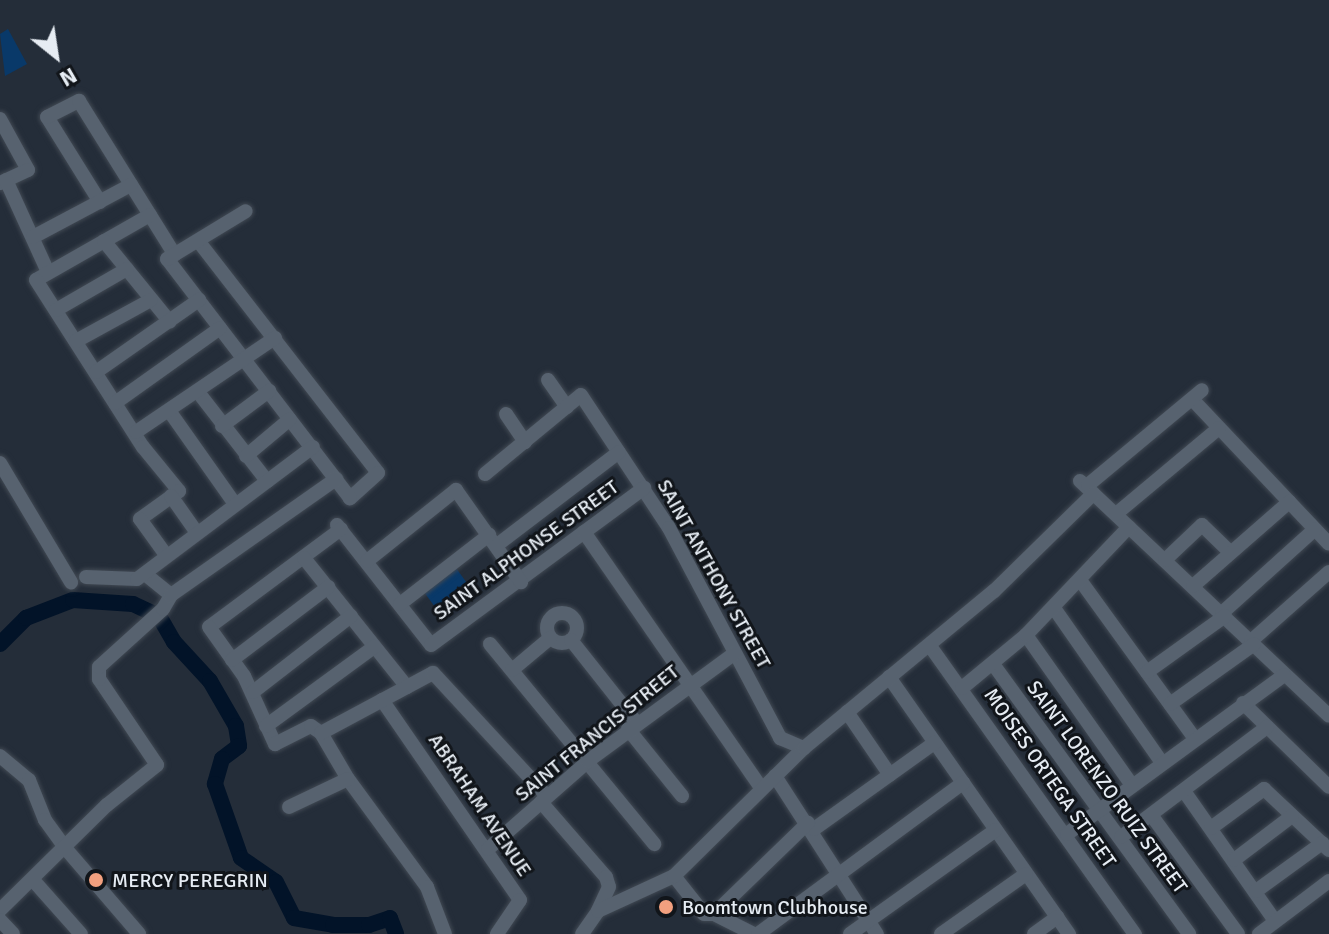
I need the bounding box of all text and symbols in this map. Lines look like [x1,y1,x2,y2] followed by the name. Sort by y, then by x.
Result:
[16,16,96,96] north arrow
[55,62,82,93] text: N
[429,475,623,625] street label: SAINT ALPHONSE STREET
[652,475,776,673] street label: SAINT ANTHONY STREET
[510,660,684,806] street label: SAINT FRANCIS STREET
[1022,676,1192,898] street label: SAINT LORENZO RUIZ STREET
[979,684,1121,872] street label: MOISES ORTEGA STREET
[423,729,537,881] street label: ABRAHAM AVENUE
[112,868,268,892] place label: MERCY PEREGRIN
[87,871,105,889] marker: MERCY PEREGRIN
[682,895,868,919] place label: Boomtown Clubhouse
[657,898,675,916] marker: Boomtown Clubhouse

